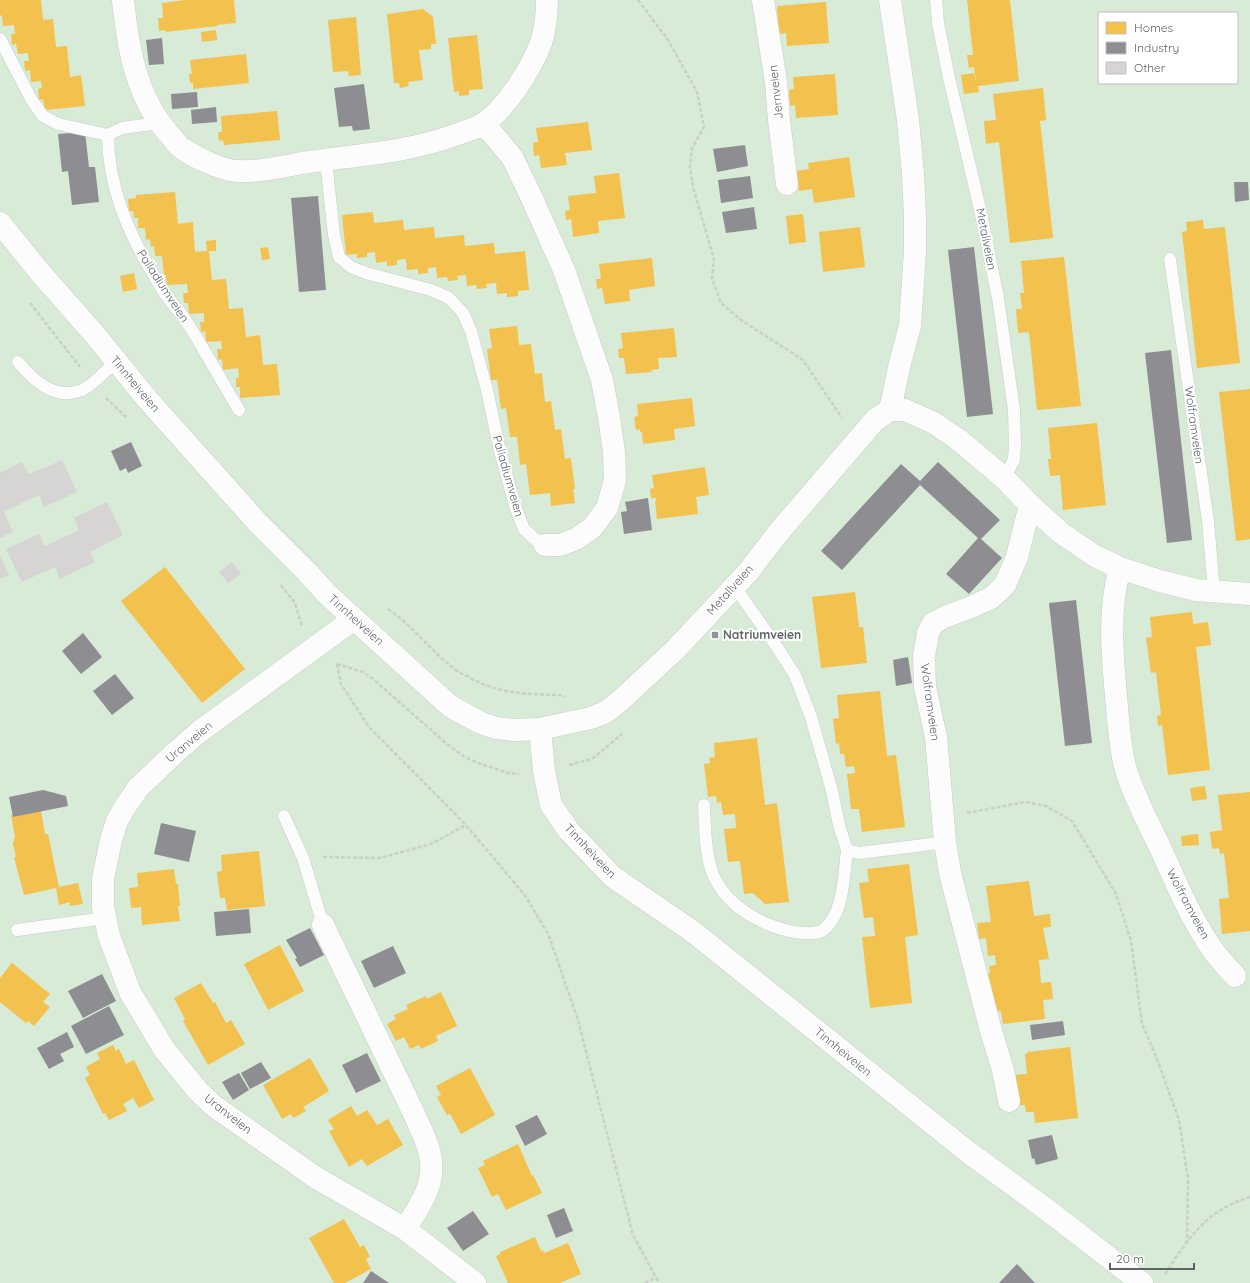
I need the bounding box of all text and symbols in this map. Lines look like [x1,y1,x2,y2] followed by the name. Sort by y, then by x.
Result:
[1098,12,1238,84] legend
[1134,20,1174,35] text: Homes
[1134,40,1179,55] text: Industry
[1134,60,1166,75] text: Other
[765,64,786,120] street label: Jernveien
[973,207,1000,271] street label: Metallveien
[134,246,193,325] street label: Palladiumveien
[107,352,163,415] street label: Tinnheiveien
[1182,385,1207,464] street label: Wolframveien
[490,433,527,518] street label: Palladiumveien
[703,561,756,618] street label: Metallveien
[326,591,387,648] street label: Tinnheiveien
[723,627,801,642] place label: Natriumveien
[710,630,720,640] marker: Natriumveien
[918,662,943,741] street label: Wolframveien
[162,718,215,766] street label: Uranveien
[561,820,619,881] street label: Tinnheiveien
[1164,866,1213,942] street label: Wolframveien
[812,1024,875,1079] street label: Tinnheiveien
[201,1090,255,1137] street label: Uranveien
[1110,1245,1194,1271] scale bar
[1116,1251,1144,1266] text: 20 m

